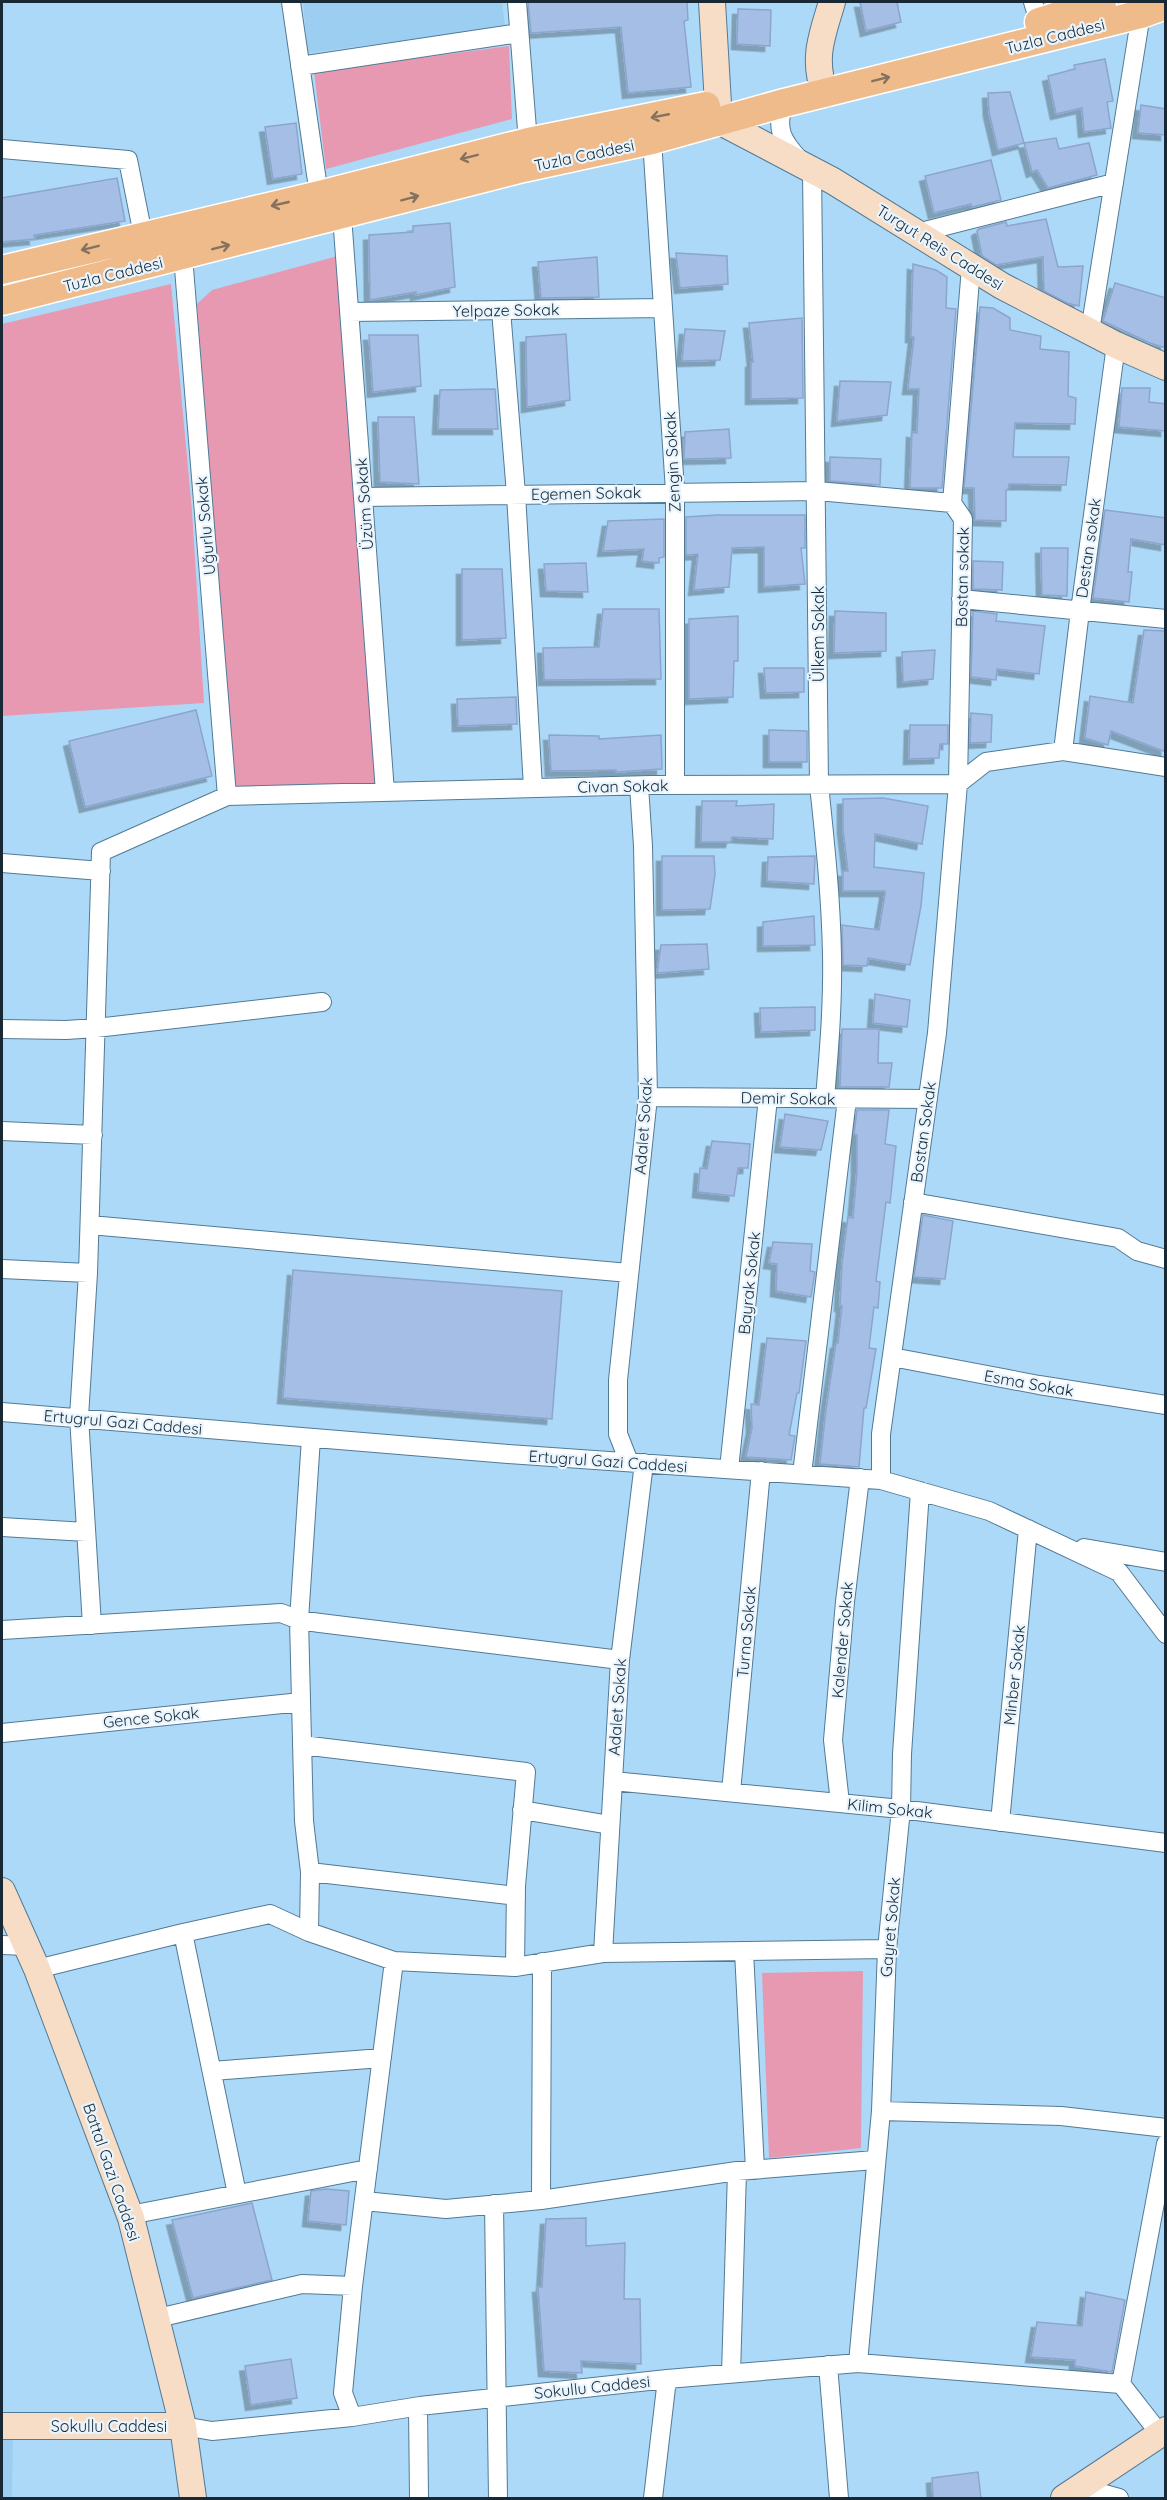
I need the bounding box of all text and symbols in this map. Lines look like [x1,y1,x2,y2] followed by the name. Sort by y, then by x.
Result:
[1003,14,1107,58] street label: Tuzla Caddesi
[871,73,890,85] one-way arrow
[650,111,670,122] one-way arrow
[532,135,636,175] street label: Tuzla Caddesi
[460,152,479,163] one-way arrow
[400,191,419,203] one-way arrow
[271,199,290,211] one-way arrow
[873,200,1007,294] street label: Turgut Reis Caddesi
[212,240,231,252] one-way arrow
[81,243,100,255] one-way arrow
[61,252,165,296] street label: Tuzla Caddesi
[452,299,560,321] street label: Yelpaze Sokak
[659,411,685,513] street label: Zengin Sokak
[351,457,377,551] street label: Üzüm Sokak
[191,476,219,576] street label: Uğurlu Sokak
[531,482,641,504] street label: Egemen Sokak
[1071,497,1105,599] street label: Destan sokak
[951,527,973,627] street label: Bostan sokak
[808,586,828,682] street label: Ülkem Sokak
[577,775,669,797] street label: Civan Sokak
[630,1077,656,1175] street label: Adalet Sokak
[906,1080,940,1184] street label: Bostan Sokak
[741,1087,835,1109] street label: Demir Sokak
[734,1231,764,1335] street label: Bayrak Sokak
[983,1365,1075,1401] street label: Esma Sokak
[43,1405,203,1439] street label: Ertugrul Gazi Caddesi
[528,1445,688,1477] street label: Ertugrul Gazi Caddesi
[827,1581,857,1699] street label: Kalender Sokak
[732,1585,760,1679] street label: Turna Sokak
[999,1624,1029,1726] street label: Minber Sokak
[604,1658,630,1756] street label: Adalet Sokak
[102,1702,200,1732] street label: Gence Sokak
[846,1794,934,1822] street label: Kilim Sokak
[876,1876,904,1978] street label: Gayret Sokak
[79,2100,145,2244] street label: Battal Gazi Caddesi
[533,2371,651,2403] street label: Sokullu Caddesi
[51,2416,167,2436] street label: Sokullu Caddesi

